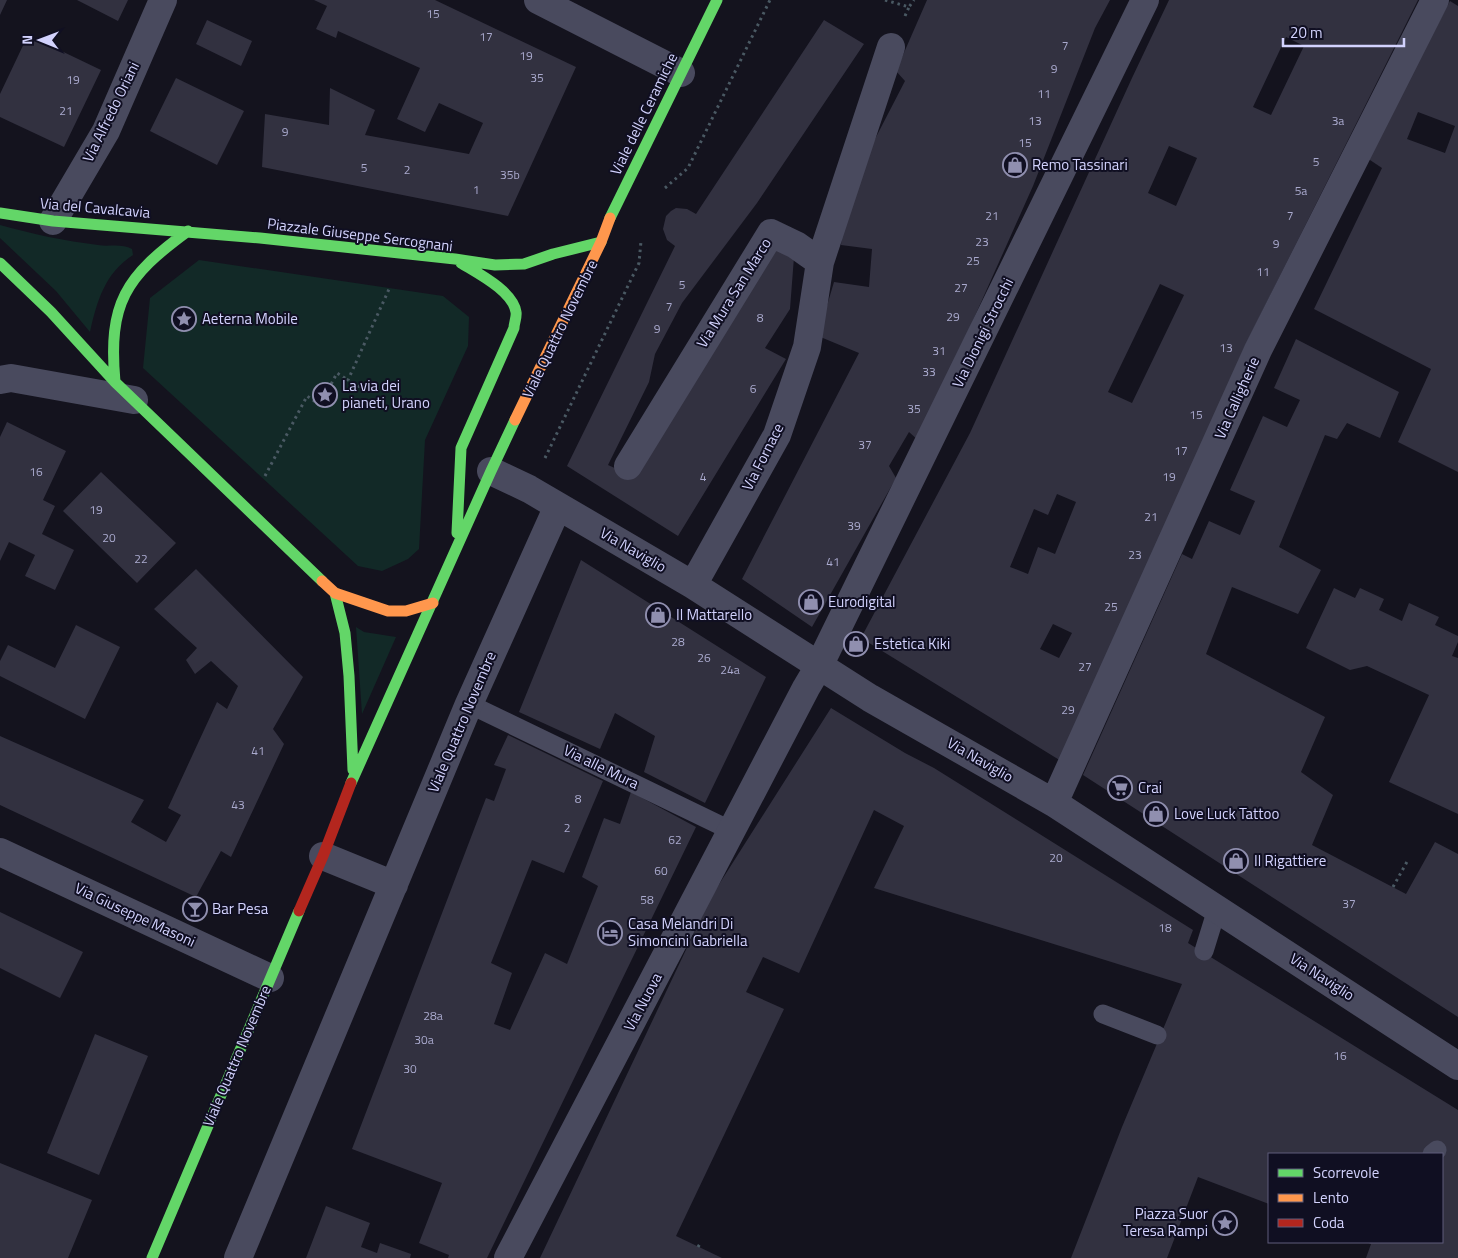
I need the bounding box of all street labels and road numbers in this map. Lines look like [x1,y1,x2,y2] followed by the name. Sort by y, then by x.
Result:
[604,49,683,179] street label: Viale delle Ceramiche
[76,58,145,166] street label: Via Alfredo Oriani
[39,191,152,224] street label: Via del Cavalcavia
[266,212,454,257] street label: Piazzale Giuseppe Sercognani
[690,233,777,352] street label: Via Mura San Marco
[516,256,603,402] street label: Viale Quattro Novembre
[946,274,1019,392] street label: Via Dionigi Strocchi
[1208,353,1265,443] street label: Via Calligherie
[736,419,789,495] street label: Via Fornace
[596,521,671,578] street label: Via Naviglio
[421,648,502,796] street label: Viale Quattro Novembre
[943,731,1018,788] street label: Via Naviglio
[560,738,643,795] street label: Via alle Mura
[71,876,199,953] street label: Via Giuseppe Masoni
[1285,947,1359,1006] street label: Via Naviglio
[618,968,668,1035] street label: Via Nuova
[196,982,277,1130] street label: Viale Quattro Novembre

